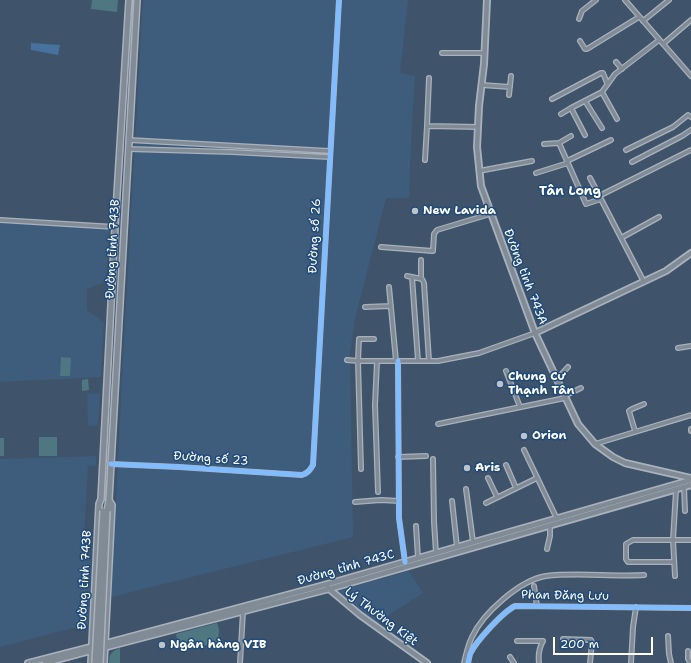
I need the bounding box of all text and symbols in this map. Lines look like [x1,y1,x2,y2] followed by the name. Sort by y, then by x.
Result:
[539,184,601,200] district label: Tân Long
[306,198,324,274] street label: Đường số 26
[103,199,123,299] street label: Đường tỉnh 743B
[423,204,496,218] place label: New Lavida
[410,206,420,216] marker: New Lavida
[500,227,550,327] street label: Đường tỉnh 743A
[508,370,575,398] place label: Chung Cư Thạnh Tân
[495,379,505,389] marker: Chung Cư Thạnh Tân
[532,429,567,443] place label: Orion
[519,431,529,441] marker: Orion
[173,449,249,469] street label: Đường số 23
[475,461,500,475] place label: Aris
[462,463,472,473] marker: Aris
[75,530,95,630] street label: Đường tỉnh 743B
[296,547,396,589] street label: Đường tỉnh 743C
[342,585,420,649] street label: Lý Thường Kiệt
[521,588,609,604] street label: Phan Đăng Lưu
[555,629,655,655] scale bar
[560,636,599,652] text: 200 m
[170,638,267,652] place label: Ngân hàng VIB
[157,640,167,650] marker: Ngân hàng VIB

